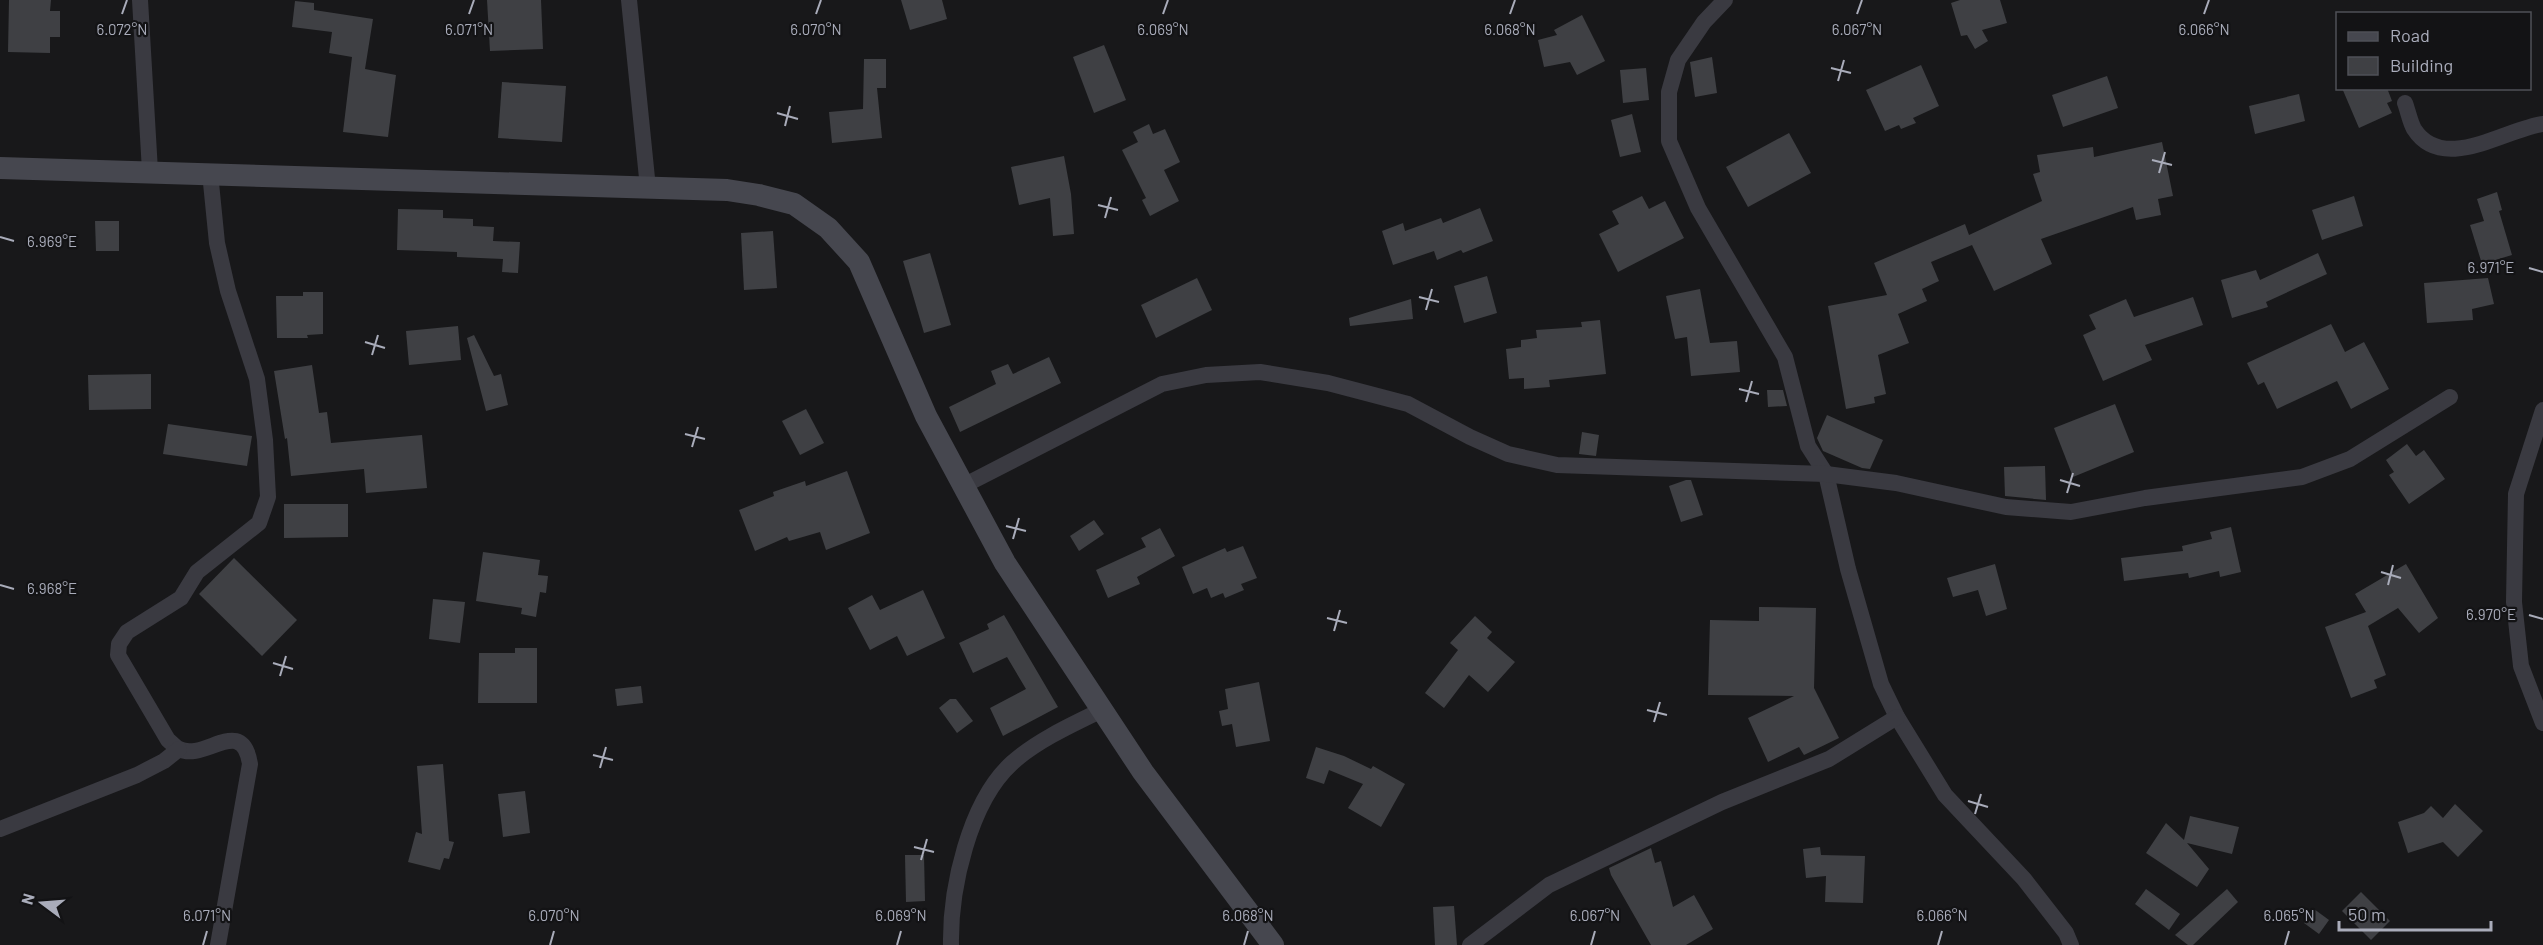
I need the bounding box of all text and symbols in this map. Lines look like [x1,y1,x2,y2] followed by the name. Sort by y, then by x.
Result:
[2336,12,2531,90] legend
[97,20,147,38] text: 6.072°N
[445,20,493,38] text: 6.071°N
[790,20,842,38] text: 6.070°N
[1137,20,1189,38] text: 6.069°N
[1484,20,1536,38] text: 6.068°N
[1832,20,1882,38] text: 6.067°N
[2178,20,2230,38] text: 6.066°N
[2390,24,2430,46] text: Road
[2390,54,2453,76] text: Building
[27,232,77,250] text: 6.969°E
[2468,258,2514,276] text: 6.971°E
[27,579,77,597] text: 6.968°E
[2466,605,2516,623] text: 6.970°E
[12,873,72,933] north arrow
[17,891,38,906] text: N
[2339,894,2490,932] scale bar
[2348,903,2386,925] text: 50 m
[183,906,231,924] text: 6.071°N
[528,906,580,924] text: 6.070°N
[875,906,927,924] text: 6.069°N
[1222,906,1274,924] text: 6.068°N
[1570,906,1620,924] text: 6.067°N
[1916,906,1968,924] text: 6.066°N
[2263,906,2315,924] text: 6.065°N

